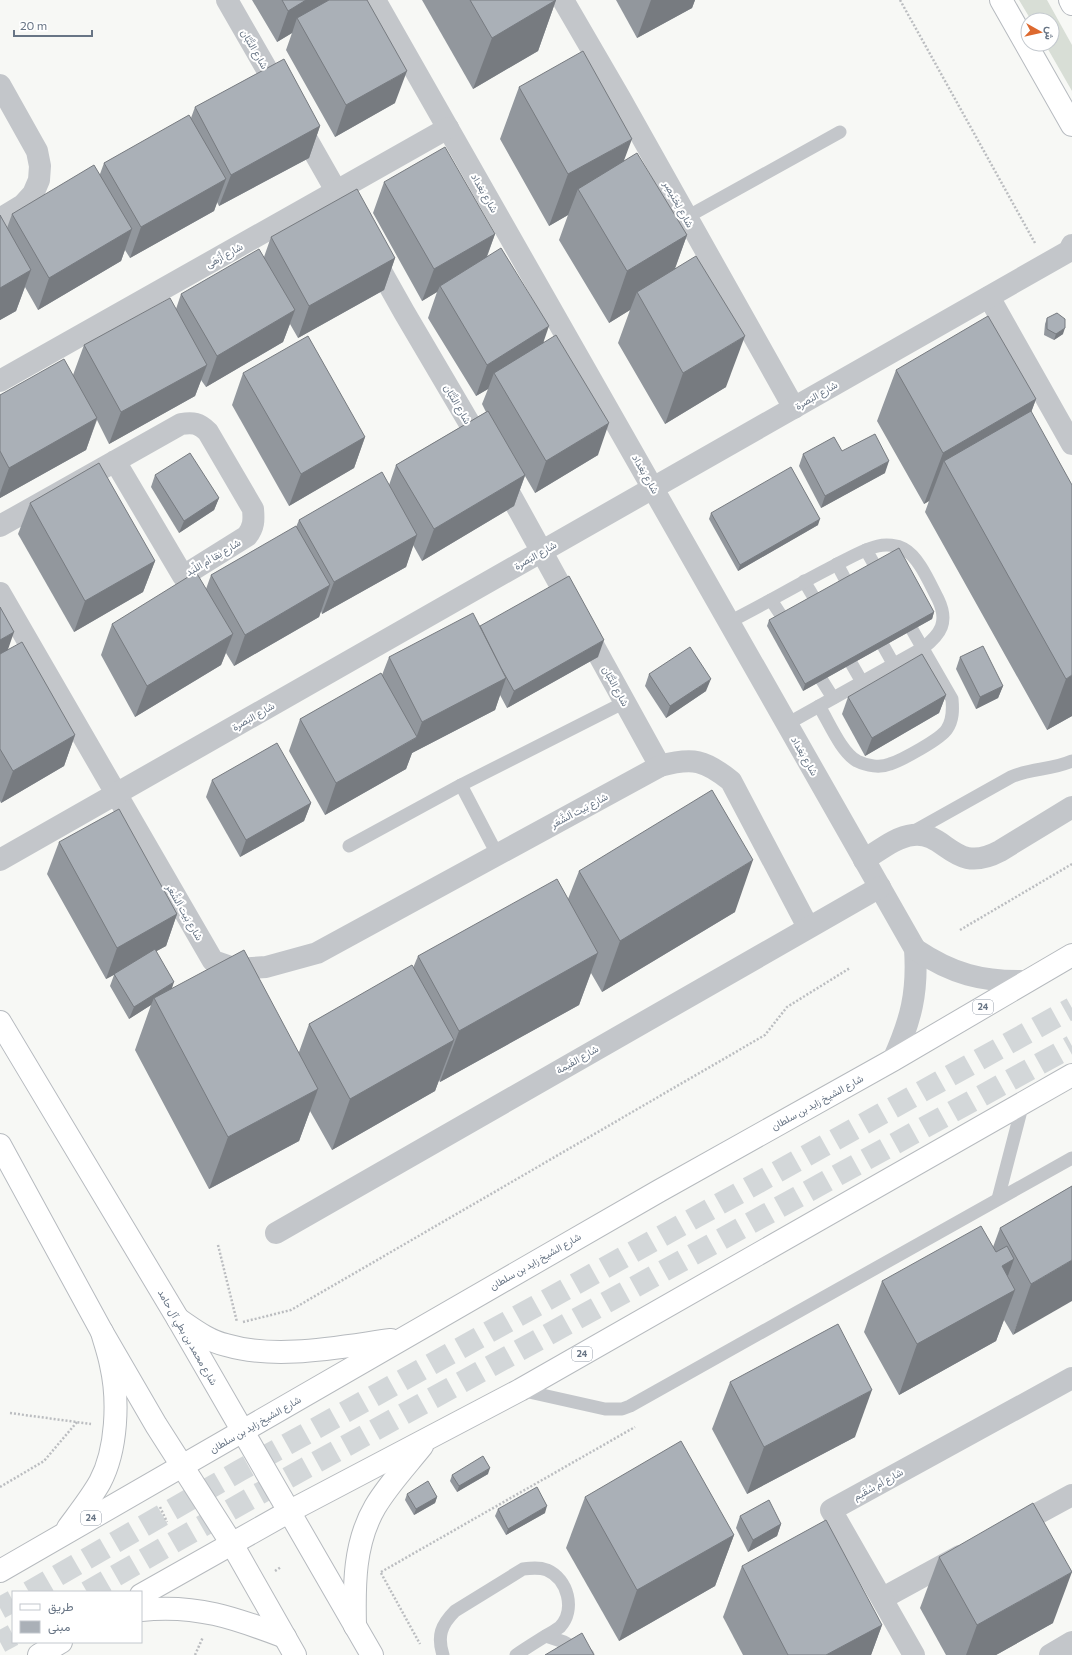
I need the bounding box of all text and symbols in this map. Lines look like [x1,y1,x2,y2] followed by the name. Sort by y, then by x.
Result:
[14,12,92,38] scale bar
[1020,12,1060,52] north arrow
[20,18,47,32] text: 20 m
[1042,26,1058,41] text: ش
[238,27,271,72] street label: شارع التَّبَّان
[468,171,501,215] street label: شارع بَغداد
[660,178,697,230] street label: شارع لِخنَيصِر
[203,240,245,271] street label: شارع أَزْهَى
[793,378,840,413] street label: شارع البَصرة
[441,382,474,427] street label: شارع التَّبَّان
[629,452,662,496] street label: شارع بَغداد
[183,535,243,579] street label: شارع نِقا أم اللِّبَد
[512,538,559,573] street label: شارع البَصرة
[599,664,632,709] street label: شارع التَّبَّان
[230,699,277,734] street label: شارع البَصرة
[788,734,821,778] street label: شارع بَغداد
[547,789,610,831] street label: شارع بَيت اَلشَّعَر
[163,880,207,943] street label: شارع بَيت اَلشَّعَر
[973,1000,993,1014] road number: 24
[554,1042,601,1077] street label: شارع الفَيمة
[769,1072,866,1133] street label: شارع الشيخ زايد بن سلطان
[487,1230,583,1293] street label: شارع الشيخ زايد بن سلطان
[153,1287,220,1389] street label: شارع محمد بن بطي آل حامد
[572,1347,592,1361] road number: 24
[207,1393,303,1456] street label: شارع الشيخ زايد بن سلطان
[851,1465,906,1503] street label: شارع أم سُقَيم
[81,1511,101,1525] road number: 24
[12,1591,142,1643] legend
[48,1599,74,1615] text: طريق
[48,1619,70,1635] text: مبنى

